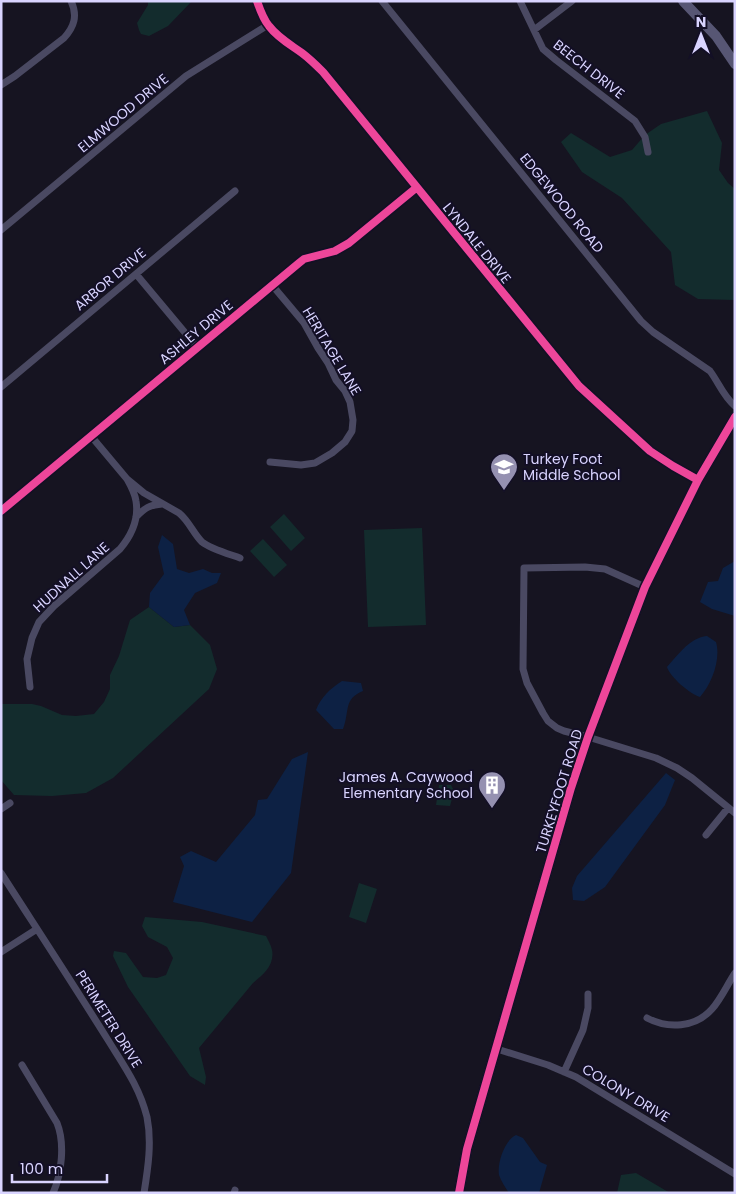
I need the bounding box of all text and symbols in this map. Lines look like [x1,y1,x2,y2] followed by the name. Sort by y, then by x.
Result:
[676,10,726,60] north arrow
[696,12,706,32] text: N
[549,35,629,103] street label: BEECH DRIVE
[73,69,173,157] street label: ELMWOOD DRIVE
[515,149,609,257] street label: EDGEWOOD ROAD
[438,198,516,288] street label: LYNDALE DRIVE
[70,243,150,315] street label: ARBOR DRIVE
[155,295,237,369] street label: ASHLEY DRIVE
[298,303,366,399] street label: HERITAGE LANE
[523,449,620,485] place label: Turkey Foot Middle School
[489,452,519,491] school or university icon: Turkey Foot Middle School
[28,537,114,617] street label: HUDNALL LANE
[531,727,587,855] street label: TURKEYFOOT ROAD
[339,767,473,803] place label: James A. Caywood Elementary School
[477,770,507,809] building icon: James A. Caywood Elementary School
[71,966,147,1072] street label: PERIMETER DRIVE
[578,1059,674,1127] street label: COLONY DRIVE
[12,1152,108,1184] scale bar
[20,1158,63,1179] text: 100 m

